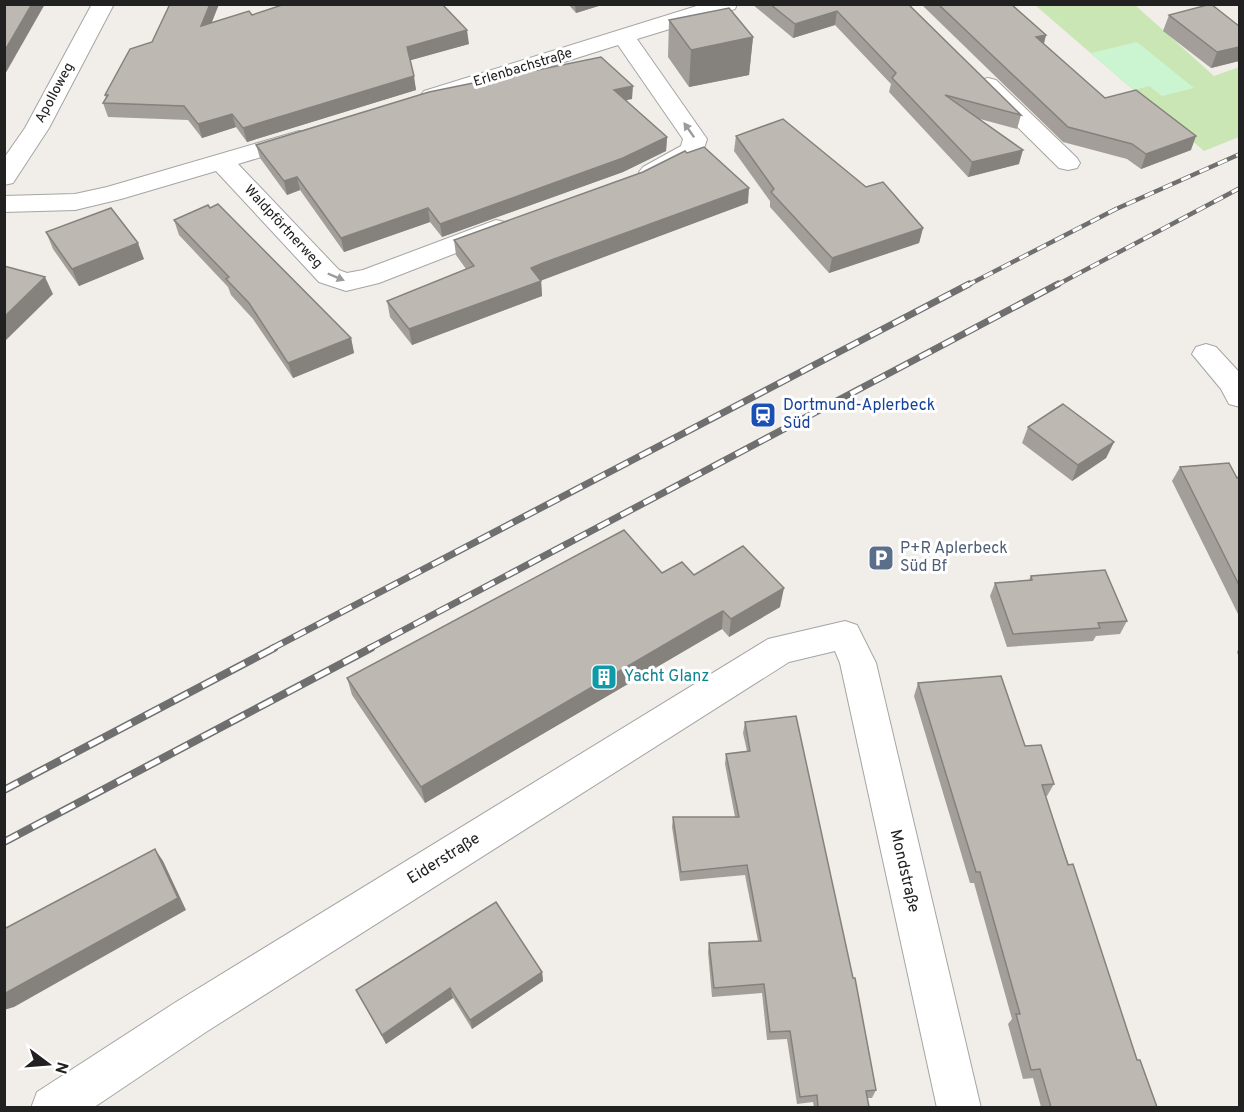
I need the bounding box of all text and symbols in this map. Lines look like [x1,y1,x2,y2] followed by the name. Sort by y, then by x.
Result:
[472,45,574,91] street label: Erlenbachstraße
[32,60,78,126] street label: Apolloweg
[683,123,695,139] one-way arrow
[240,182,326,272] street label: Waldpförtnerweg
[328,272,346,282] one-way arrow
[783,396,935,434] place label: Dortmund-Aplerbeck Süd
[748,400,778,430] station icon: Dortmund-Aplerbeck Süd
[900,539,1008,577] place label: P+R Aplerbeck Süd Bf
[866,543,896,573] parking icon: P+R Aplerbeck Süd Bf
[589,662,619,692] building icon: Yacht Glanz
[624,667,709,687] place label: Yacht Glanz
[885,828,923,914] street label: Mondstraße
[404,829,484,889] street label: Eiderstraße
[18,1034,78,1094] north arrow
[49,1059,72,1076] text: N

